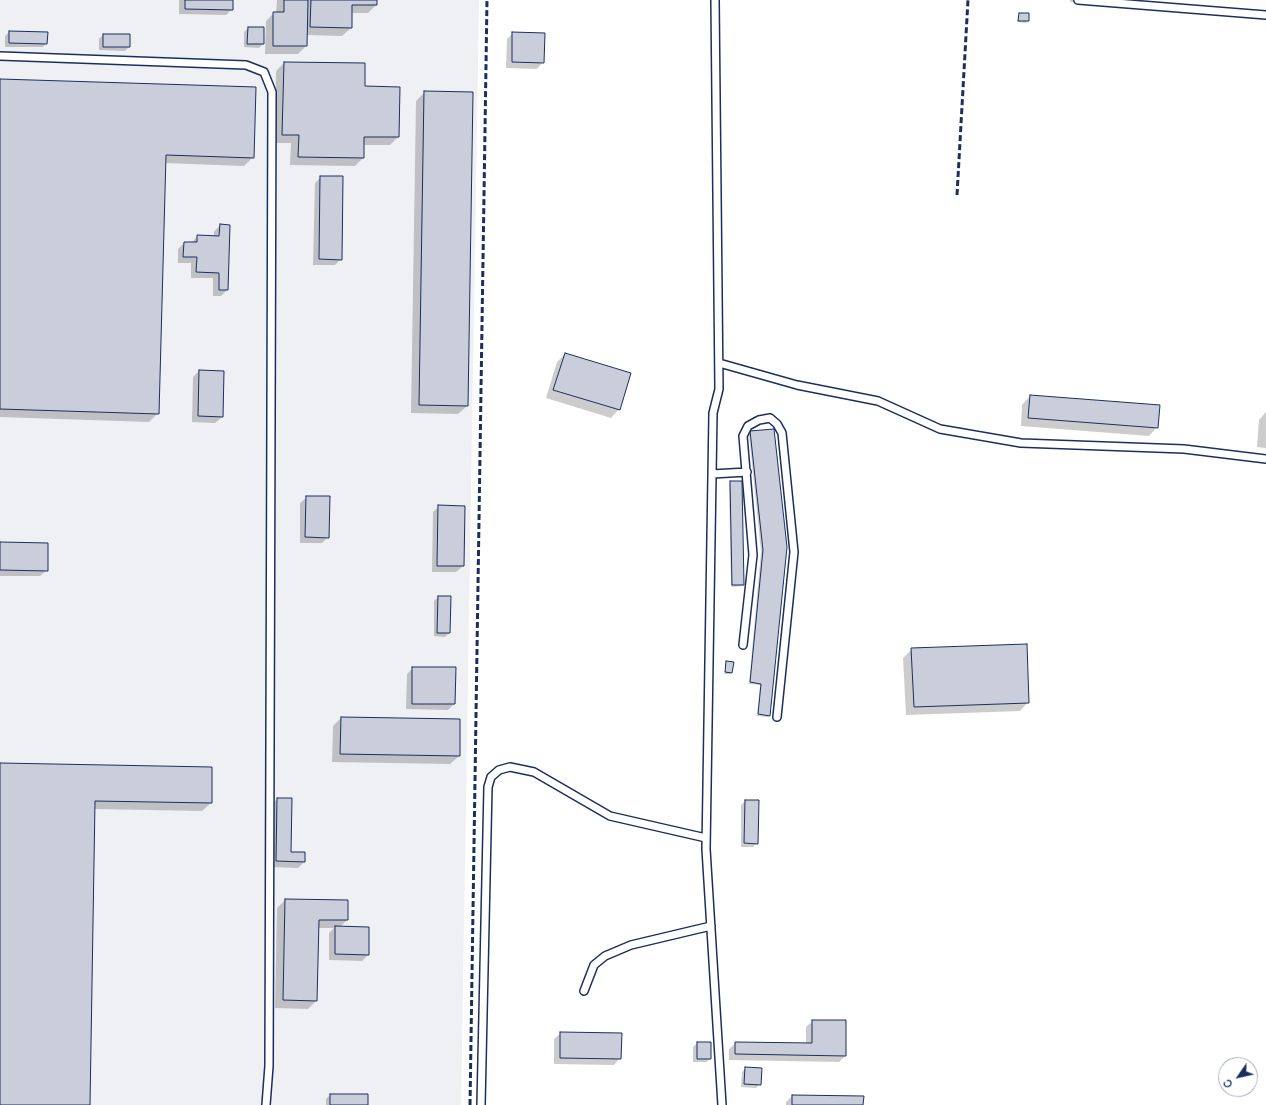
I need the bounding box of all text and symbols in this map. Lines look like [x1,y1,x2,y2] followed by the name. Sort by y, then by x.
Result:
[1218,1057,1258,1097] north arrow
[1221,1077,1236,1090] text: С

